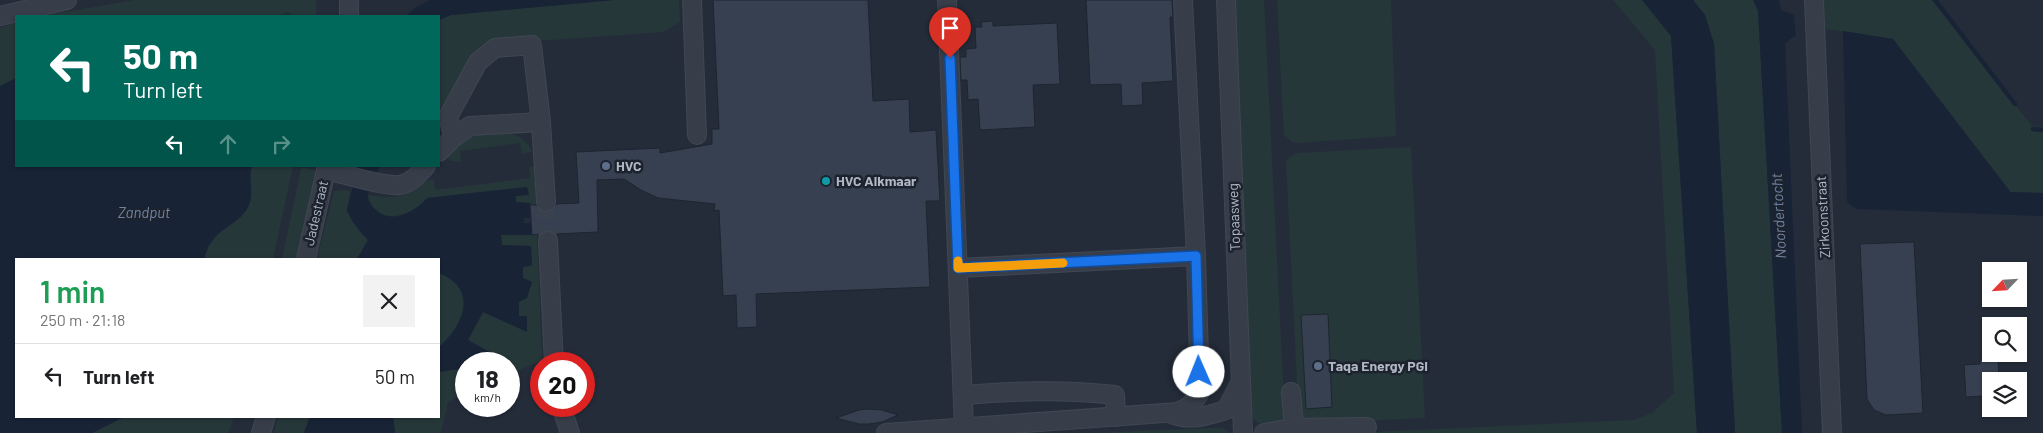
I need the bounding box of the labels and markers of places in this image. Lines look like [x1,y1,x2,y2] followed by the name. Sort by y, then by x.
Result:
[929,7,971,58] pin
[616,157,642,174] place label: HVC
[600,160,612,172] marker: HVC
[836,172,917,189] place label: HVC Alkmaar
[820,175,832,187] marker: HVC Alkmaar
[1328,357,1428,374] place label: Taqa Energy PGI
[1312,360,1324,372] marker: Taqa Energy PGI

